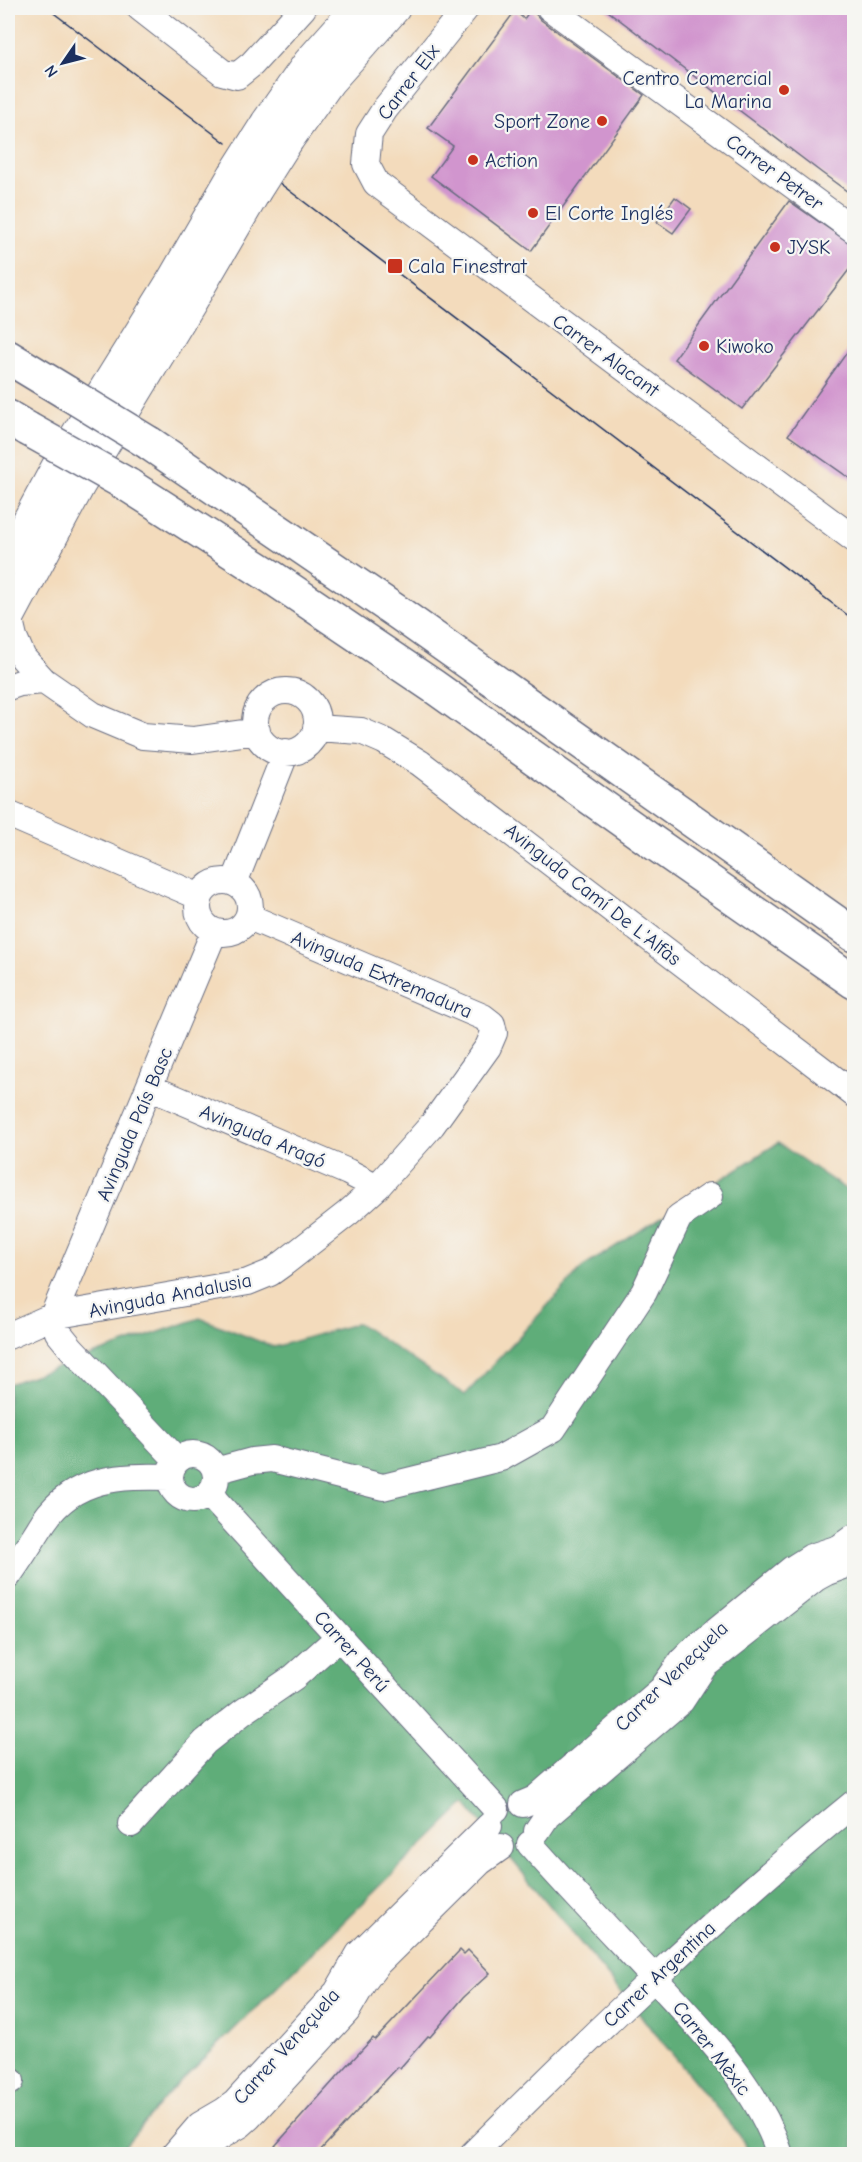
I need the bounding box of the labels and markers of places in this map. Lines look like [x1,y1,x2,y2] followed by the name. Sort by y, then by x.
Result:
[622,67,772,113] place label: Centro Comercial La Marina
[777,83,791,97] marker: Centro Comercial La Marina
[494,110,590,133] place label: Sport Zone
[595,114,609,128] marker: Sport Zone
[485,149,538,172] place label: Action
[466,153,480,167] marker: Action
[545,202,673,225] place label: El Corte Inglés
[526,206,540,220] marker: El Corte Inglés
[787,236,830,259] place label: JYSK
[768,240,782,254] marker: JYSK
[408,255,528,278] place label: Cala Finestrat
[386,257,404,275] marker: Cala Finestrat
[716,335,774,358] place label: Kiwoko
[697,339,711,353] marker: Kiwoko

